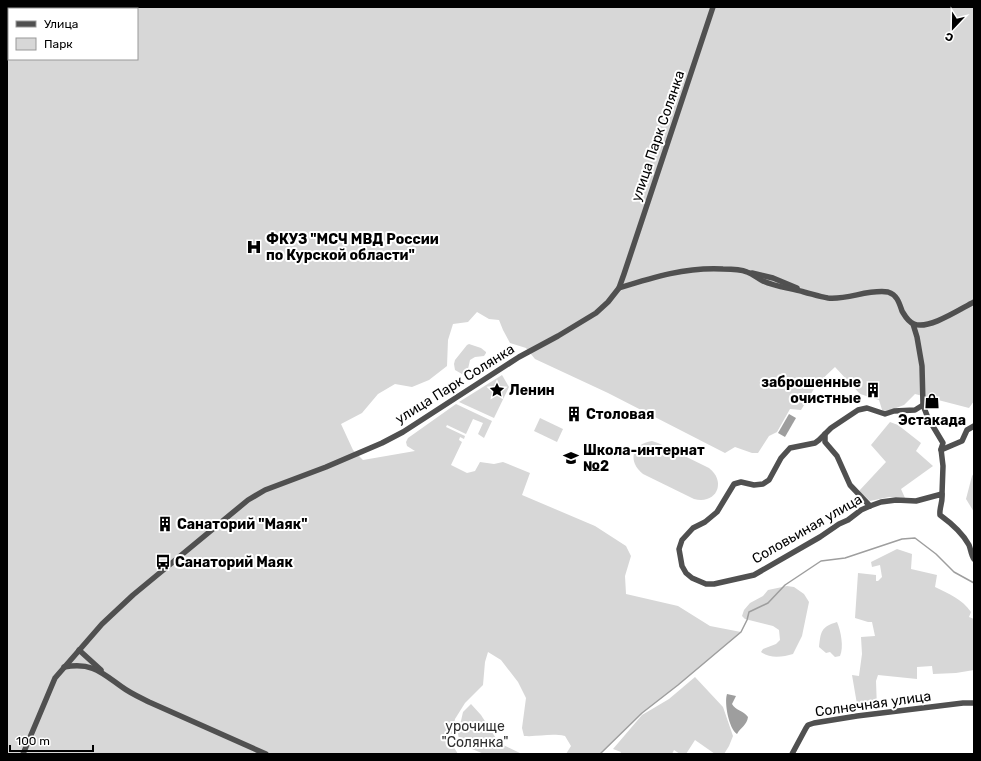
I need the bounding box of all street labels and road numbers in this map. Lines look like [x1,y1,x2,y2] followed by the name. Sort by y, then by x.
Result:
[628,68,688,204] street label: улица Парк Солянка
[392,340,518,428] street label: улица Парк Солянка
[749,491,865,567] street label: Соловьиная улица
[814,687,932,721] street label: Солнечная улица

